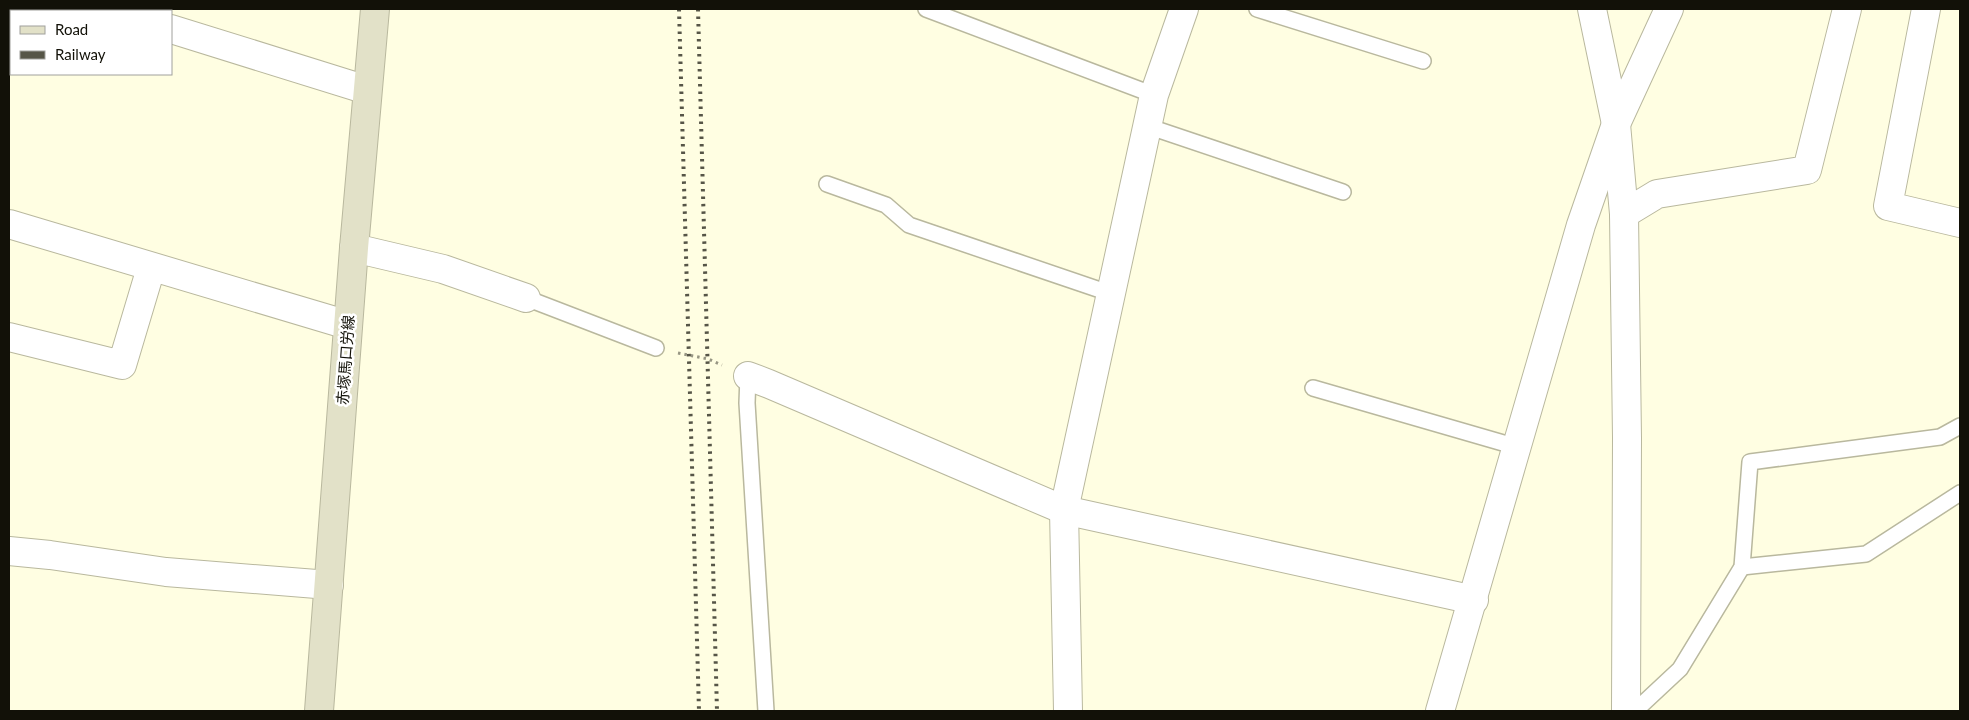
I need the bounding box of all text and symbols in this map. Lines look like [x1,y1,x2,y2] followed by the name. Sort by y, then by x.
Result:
[10,10,172,75] legend
[55,20,88,38] text: Road
[55,45,106,63] text: Railway
[333,314,357,406] street label: 赤塚馬口労線

